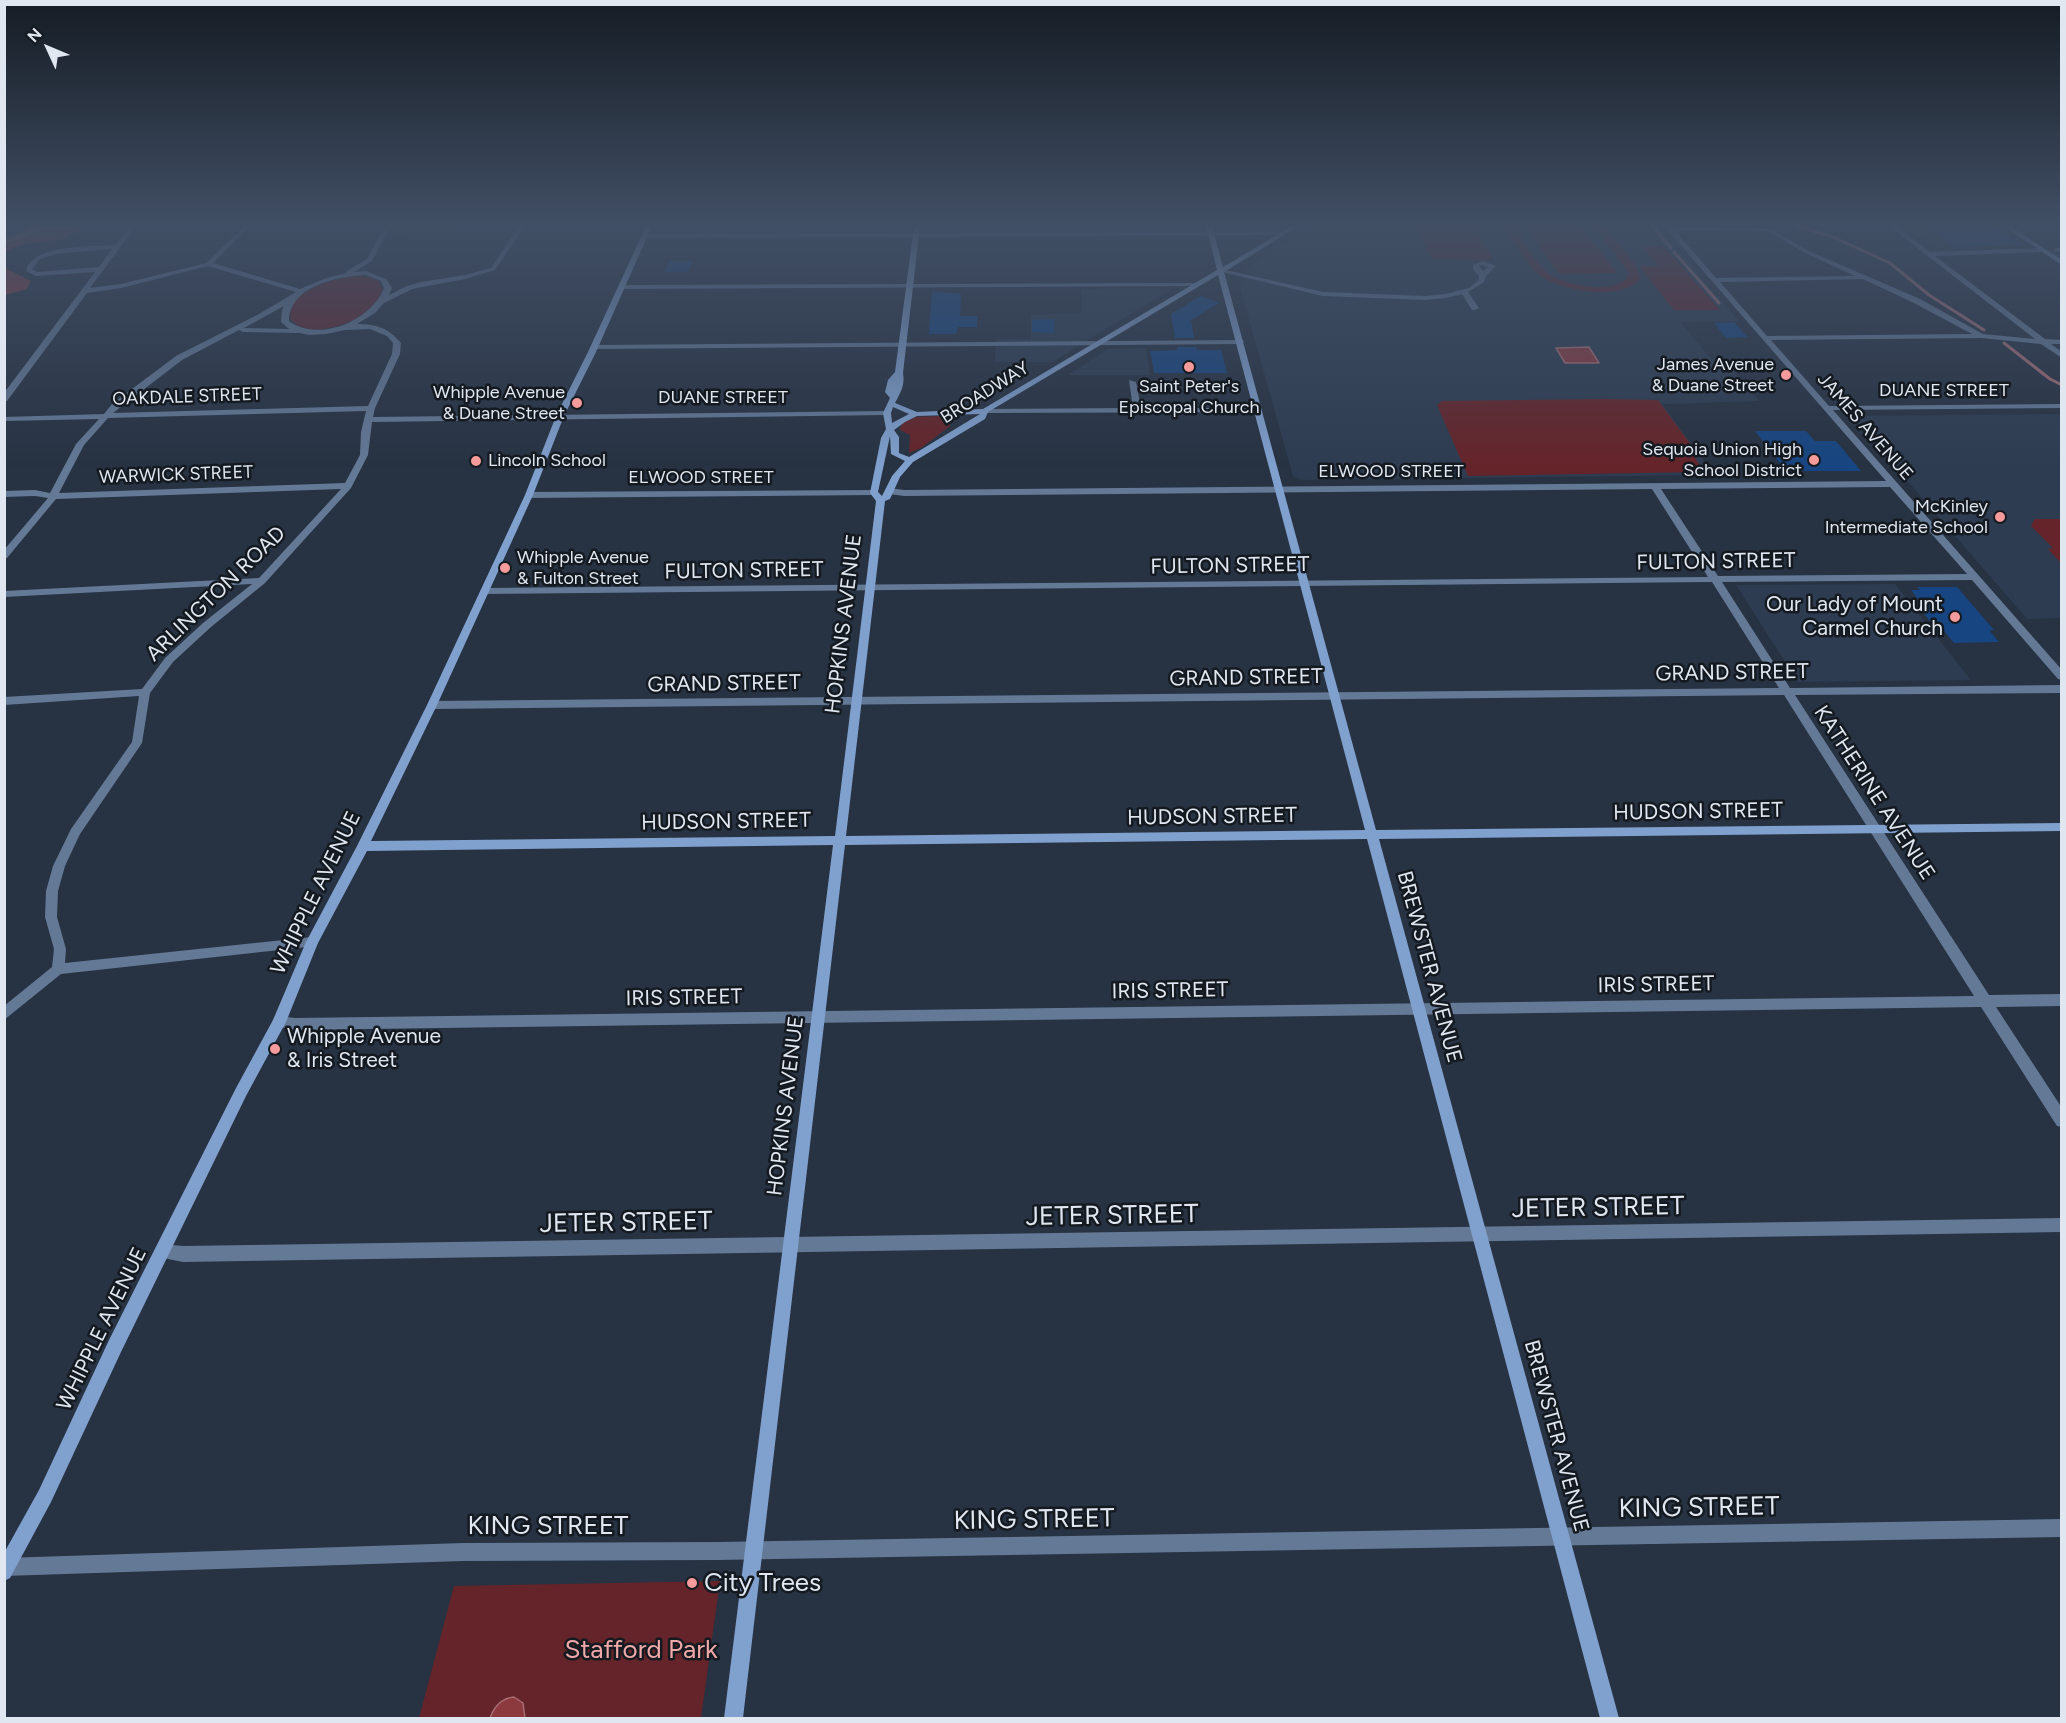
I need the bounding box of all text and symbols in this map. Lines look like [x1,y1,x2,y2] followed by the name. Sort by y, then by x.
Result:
[18,18,78,78] north arrow
[24,24,46,46] text: N
[1652,354,1774,397] place label: James Avenue & Duane Street
[937,357,1033,429] street label: BROADWAY
[1182,360,1196,374] marker: Saint Peter's Episcopal Church
[1779,368,1793,382] marker: James Avenue & Duane Street
[1813,369,1917,485] street label: JAMES AVENUE
[1118,376,1260,418] place label: Saint Peter's Episcopal Church
[1879,380,2009,402] street label: DUANE STREET
[433,382,565,424] place label: Whipple Avenue & Duane Street
[112,384,262,410] street label: OAKDALE STREET
[658,387,788,409] street label: DUANE STREET
[570,396,584,410] marker: Whipple Avenue & Duane Street
[1642,439,1802,482] place label: Sequoia Union High School District
[488,450,606,472] place label: Lincoln School
[1807,453,1821,467] marker: Sequoia Union High School District
[469,454,483,468] marker: Lincoln School
[1318,461,1464,483] street label: ELWOOD STREET
[99,462,253,488] street label: WARWICK STREET
[628,467,774,489] street label: ELWOOD STREET
[1825,496,1988,538] place label: McKinley Intermediate School
[1993,510,2007,524] marker: McKinley Intermediate School
[141,521,291,667] street label: ARLINGTON ROAD
[820,533,868,715] street label: HOPKINS AVENUE
[517,547,649,590] place label: Whipple Avenue & Fulton Street
[1636,548,1796,576] street label: FULTON STREET
[1150,552,1310,580] street label: FULTON STREET
[664,557,824,585] street label: FULTON STREET
[498,561,512,575] marker: Whipple Avenue & Fulton Street
[1766,592,1943,642] place label: Our Lady of Mount Carmel Church
[1948,610,1962,624] marker: Our Lady of Mount Carmel Church
[1655,659,1809,687] street label: GRAND STREET
[1169,664,1323,692] street label: GRAND STREET
[647,670,801,698] street label: GRAND STREET
[1808,701,1940,885] street label: KATHERINE AVENUE
[1613,798,1783,826] street label: HUDSON STREET
[1127,803,1297,831] street label: HUDSON STREET
[266,807,366,979] street label: WHIPPLE AVENUE
[641,808,811,836] street label: HUDSON STREET
[1391,868,1467,1066] street label: BREWSTER AVENUE
[1597,971,1715,999] street label: IRIS STREET
[1111,977,1229,1005] street label: IRIS STREET
[625,984,743,1012] street label: IRIS STREET
[762,1015,810,1197] street label: HOPKINS AVENUE
[287,1024,441,1074] place label: Whipple Avenue & Iris Street
[268,1042,282,1056] marker: Whipple Avenue & Iris Street
[1511,1191,1685,1225] street label: JETER STREET
[1025,1199,1199,1233] street label: JETER STREET
[539,1206,713,1240] street label: JETER STREET
[52,1243,152,1415] street label: WHIPPLE AVENUE
[1518,1337,1594,1535] street label: BREWSTER AVENUE
[1618,1491,1780,1525] street label: KING STREET
[953,1503,1115,1537] street label: KING STREET
[468,1510,628,1542] street label: KING STREET
[704,1567,821,1599] place label: City Trees
[685,1576,699,1590] marker: City Trees
[564,1634,718,1666] park label: Stafford Park

